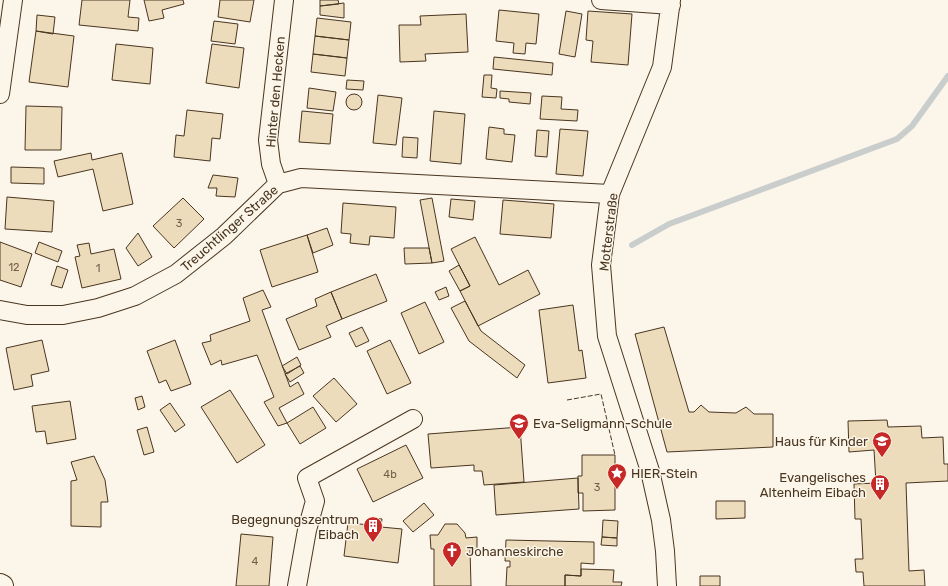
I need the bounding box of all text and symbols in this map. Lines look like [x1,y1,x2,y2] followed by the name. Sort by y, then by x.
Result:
[263,36,288,148] street label: Hinter den Hecken
[178,182,282,275] street label: Treuchtlinger Straße
[596,192,621,272] street label: Motterstraße
[176,217,183,230] house number: 3
[8,261,20,274] house number: 12
[96,262,100,275] house number: 1
[508,412,530,440] school or university icon: Eva-Seligmann-Schule
[533,416,672,432] place label: Eva-Seligmann-Schule
[871,430,893,458] school or university icon: Haus für Kinder
[775,434,868,449] place label: Haus für Kinder
[606,462,628,490] place icon: HIER-Stein
[631,466,698,481] place label: HIER-Stein
[383,468,397,481] house number: 4b
[760,470,866,500] place label: Evangelisches Altenheim Eibach
[869,473,891,501] building icon: Evangelisches Altenheim Eibach
[594,481,601,494] house number: 3
[231,512,359,542] place label: Begegnungszentrum Eibach
[362,515,384,543] building icon: Begegnungszentrum Eibach
[441,540,463,568] church icon: Johanneskirche
[466,544,564,559] place label: Johanneskirche
[252,555,259,568] house number: 4

